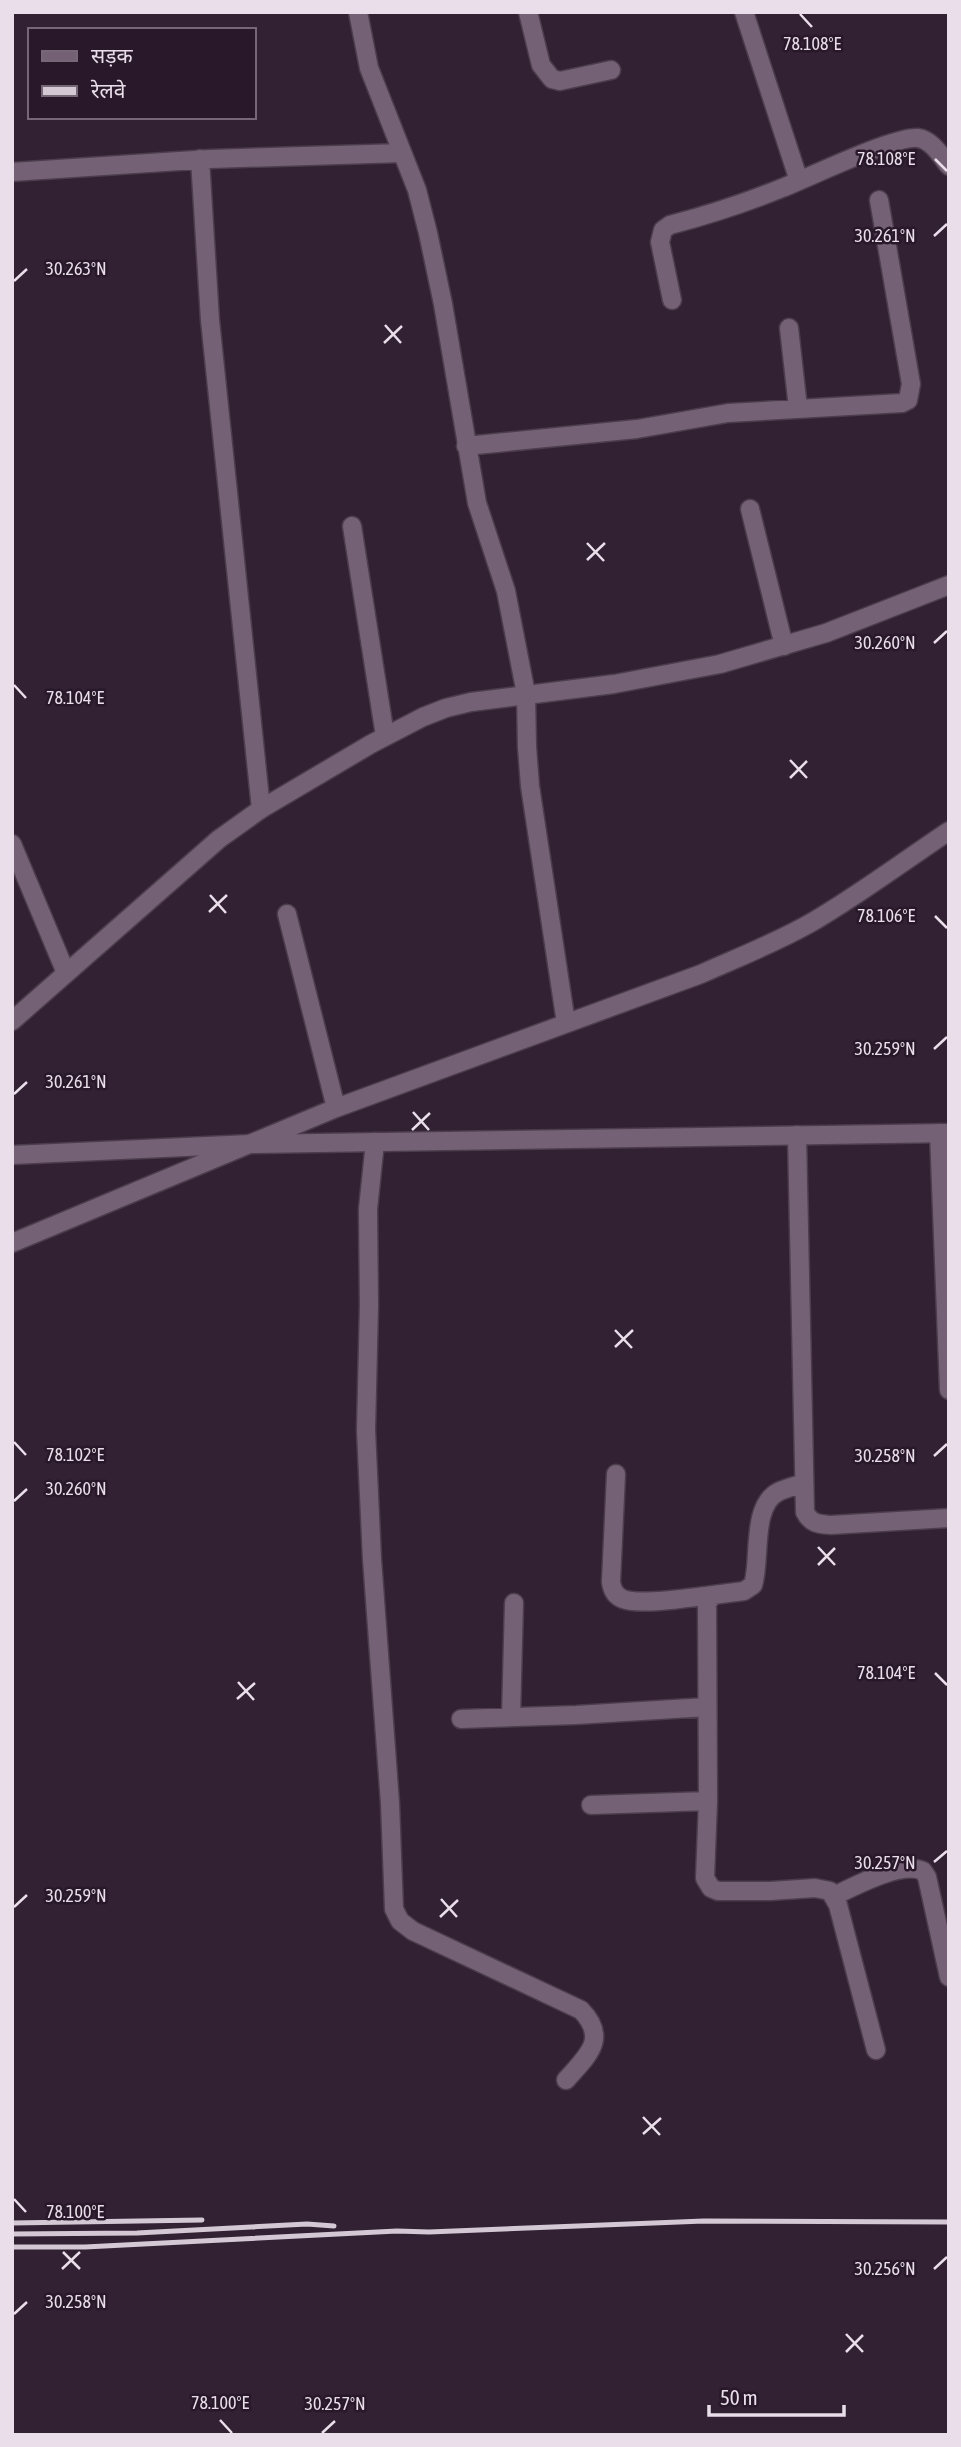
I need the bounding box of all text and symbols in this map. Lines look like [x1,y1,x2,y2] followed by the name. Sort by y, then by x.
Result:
[28,28,256,119] legend
[783,33,841,54] text: 78.108°E
[91,43,133,67] text: सड़क
[90,78,126,102] text: रेलवे
[857,148,915,169] text: 78.108°E
[854,225,916,246] text: 30.261°N
[45,258,107,279] text: 30.263°N
[854,632,916,653] text: 30.260°N
[46,687,104,708] text: 78.104°E
[857,905,915,926] text: 78.106°E
[854,1038,916,1059] text: 30.259°N
[45,1071,107,1092] text: 30.261°N
[46,1444,104,1465] text: 78.102°E
[854,1445,916,1466] text: 30.258°N
[45,1478,107,1499] text: 30.260°N
[857,1662,915,1683] text: 78.104°E
[854,1852,916,1873] text: 30.257°N
[45,1885,107,1906] text: 30.259°N
[46,2201,104,2222] text: 78.100°E
[854,2258,916,2279] text: 30.256°N
[45,2291,107,2312] text: 30.258°N
[709,2374,844,2418] scale bar
[720,2385,758,2409] text: 50 m
[191,2392,249,2413] text: 78.100°E
[304,2393,366,2414] text: 30.257°N

